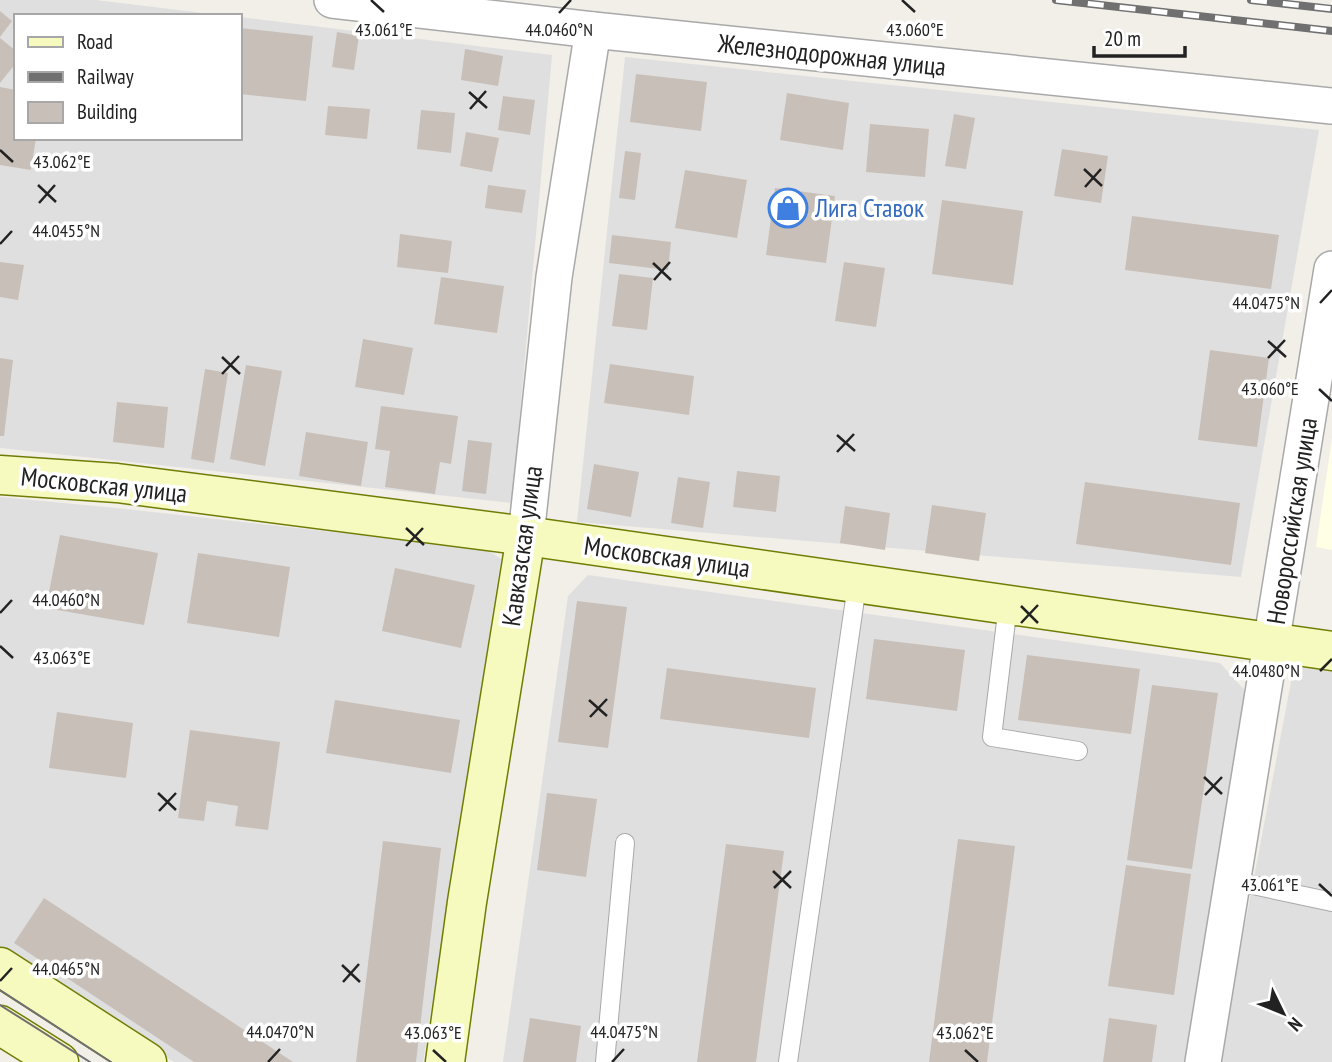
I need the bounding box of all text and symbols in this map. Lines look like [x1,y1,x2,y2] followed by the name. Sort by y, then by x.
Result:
[14,14,242,140] legend
[1094,14,1185,58] scale bar
[355,18,413,41] text: 43.061°E
[525,18,593,41] text: 44.0460°N
[886,18,944,41] text: 43.060°E
[1104,25,1141,52] text: 20 m
[715,26,948,83] street label: Железнодорожная улица
[77,28,113,55] text: Road
[77,63,134,90] text: Railway
[77,98,137,125] text: Building
[33,150,91,173] text: 43.062°E
[767,187,809,229] shop icon: Лига Ставок
[814,191,924,224] place label: Лига Ставок
[32,219,100,242] text: 44.0455°N
[1232,291,1300,314] text: 44.0475°N
[1241,377,1299,400] text: 43.060°E
[1259,415,1324,627] street label: Новороссийская улица
[19,459,189,510] street label: Московская улица
[494,464,549,628] street label: Кавказская улица
[582,529,752,584] street label: Московская улица
[32,588,100,611] text: 44.0460°N
[33,646,91,669] text: 43.063°E
[1232,659,1300,682] text: 44.0480°N
[1241,873,1299,896] text: 43.061°E
[32,957,100,980] text: 44.0465°N
[1248,978,1318,1048] north arrow
[1283,1013,1308,1037] text: N
[246,1020,314,1043] text: 44.0470°N
[590,1020,658,1043] text: 44.0475°N
[404,1021,462,1044] text: 43.063°E
[936,1021,994,1044] text: 43.062°E

